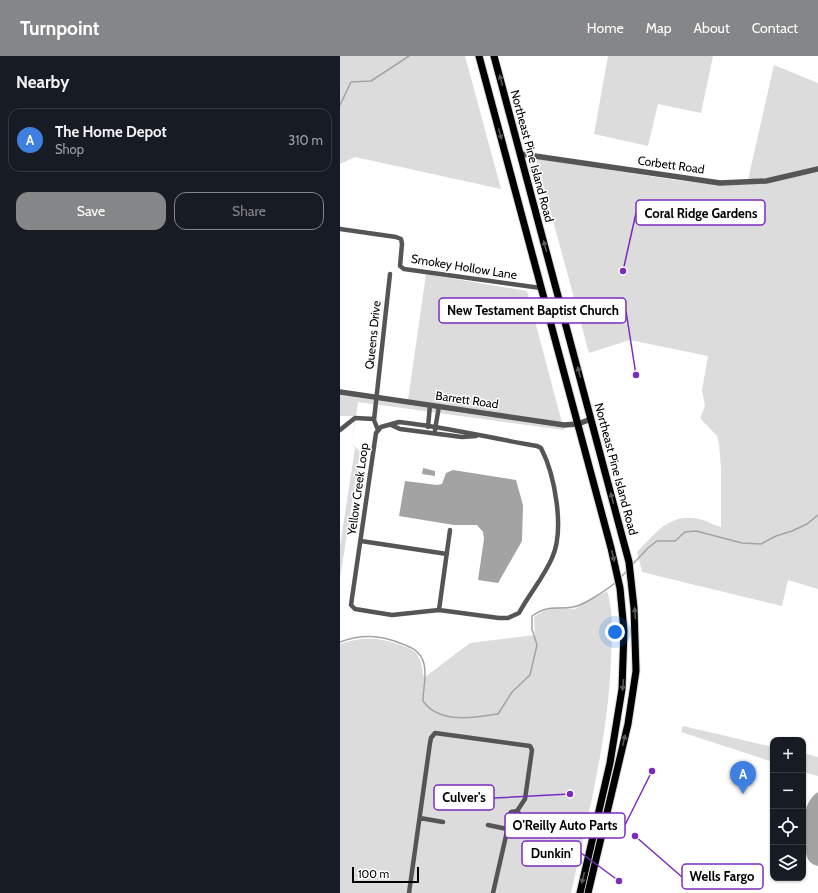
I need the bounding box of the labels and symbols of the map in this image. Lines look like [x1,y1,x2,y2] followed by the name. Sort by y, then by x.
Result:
[498,74,504,86] one-way arrow
[508,88,557,224] street label: Northeast Pine Island Road
[497,128,503,140] one-way arrow
[637,152,705,177] street label: Corbett Road
[636,200,765,225] callout: Coral Ridge Gardens
[645,205,758,221] text: Coral Ridge Gardens
[542,240,548,252] one-way arrow
[410,251,518,282] street label: Smokey Hollow Lane
[439,298,626,323] callout: New Testament Baptist Church
[361,300,384,370] street label: Queens Drive
[447,302,619,318] text: New Testament Baptist Church
[576,366,582,378] one-way arrow
[435,388,499,411] street label: Barrett Road
[592,401,641,537] street label: Northeast Pine Island Road
[343,442,371,537] street label: Yellow Creek Loop
[608,491,614,504] one-way arrow
[611,550,617,562] one-way arrow
[631,607,638,619] one-way arrow
[605,622,625,642] your location
[619,679,626,691] one-way arrow
[622,734,628,746] one-way arrow
[730,761,756,794] pin: A
[434,785,494,810] callout: Culver's
[442,789,486,805] text: Culver's
[505,813,625,838] callout: O'Reilly Auto Parts
[513,817,618,833] text: O'Reilly Auto Parts
[522,841,581,866] callout: Dunkin'
[531,845,573,861] text: Dunkin'
[682,864,763,889] callout: Wells Fargo
[352,865,419,884] scale bar
[690,868,755,884] text: Wells Fargo
[580,871,586,884] one-way arrow

